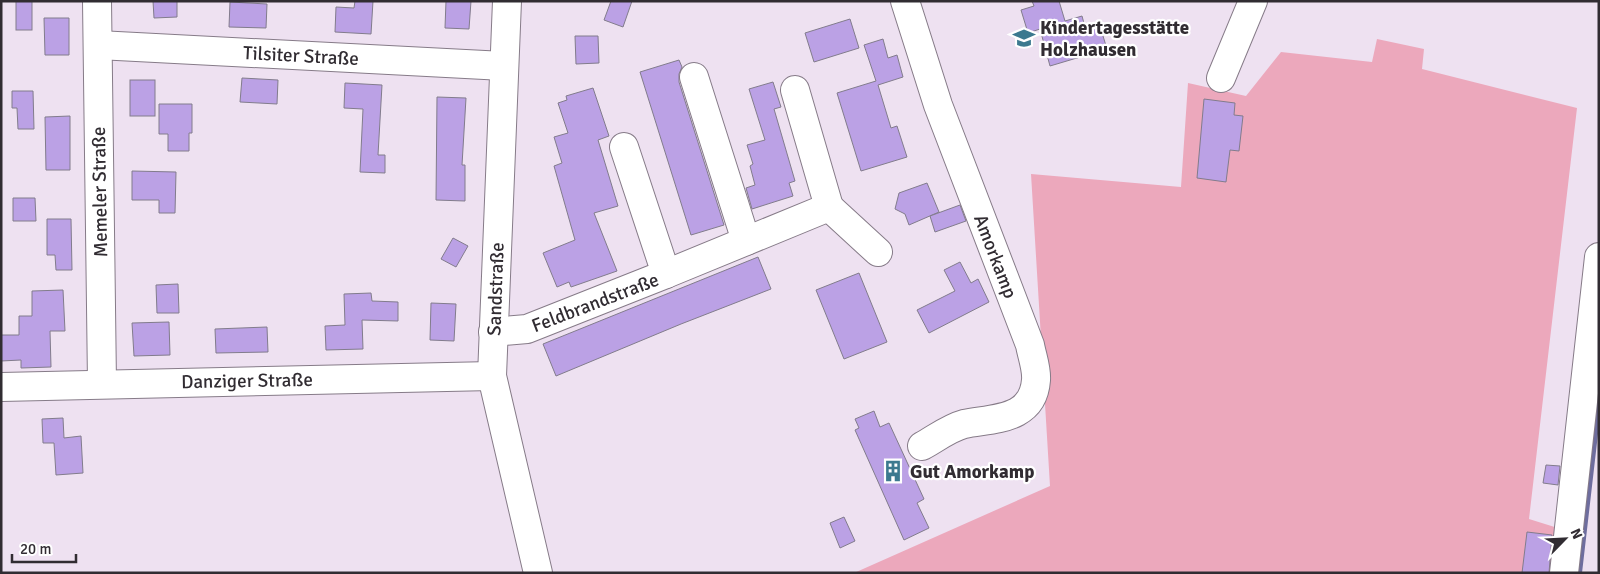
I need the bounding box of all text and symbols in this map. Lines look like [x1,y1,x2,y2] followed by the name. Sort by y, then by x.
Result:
[1040,16,1189,62] place label: Kindertagesstätte Holzhausen
[1011,25,1037,51] school or university icon: Kindertagesstätte Holzhausen
[243,41,359,71] street label: Tilsiter Straße
[87,126,113,258] street label: Memeler Straße
[968,211,1022,302] street label: Amorkamp
[482,242,510,336] street label: Sandstraße
[528,268,662,338] street label: Feldbrandstraße
[181,368,313,394] street label: Danziger Straße
[880,458,906,484] building icon: Gut Amorkamp
[910,460,1034,484] place label: Gut Amorkamp
[1540,514,1590,564] north arrow
[1567,526,1586,542] text: N
[12,532,76,564] scale bar
[20,540,51,558] text: 20 m

